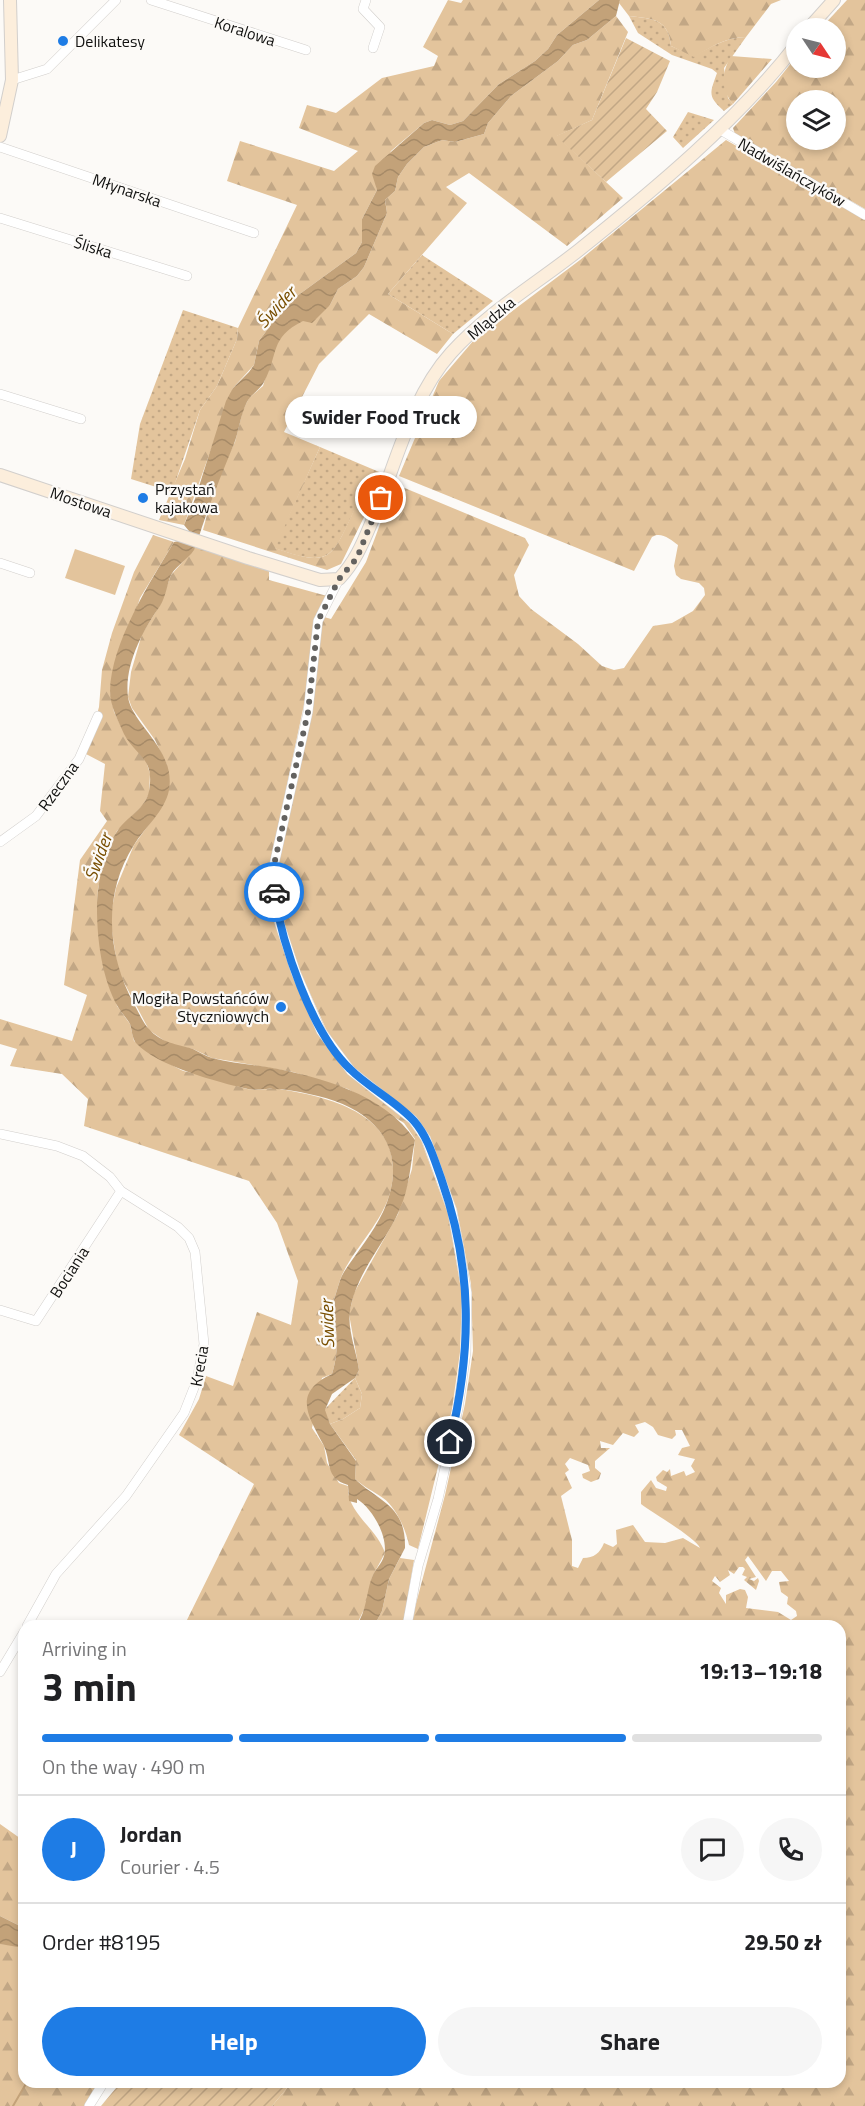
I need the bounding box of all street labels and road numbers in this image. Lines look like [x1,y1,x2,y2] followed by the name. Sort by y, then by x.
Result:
[211,10,279,52] street label: Koralowa
[734,131,850,213] street label: Nadwiślańczyków
[89,167,165,213] street label: Młynarska
[71,230,115,264] street label: Śliska
[462,291,520,345] street label: Mlądzka
[47,480,115,524] street label: Mostowa
[32,756,84,816] street label: Rzeczna
[43,1242,95,1302] street label: Bociania
[184,1344,214,1388] street label: Krecia

